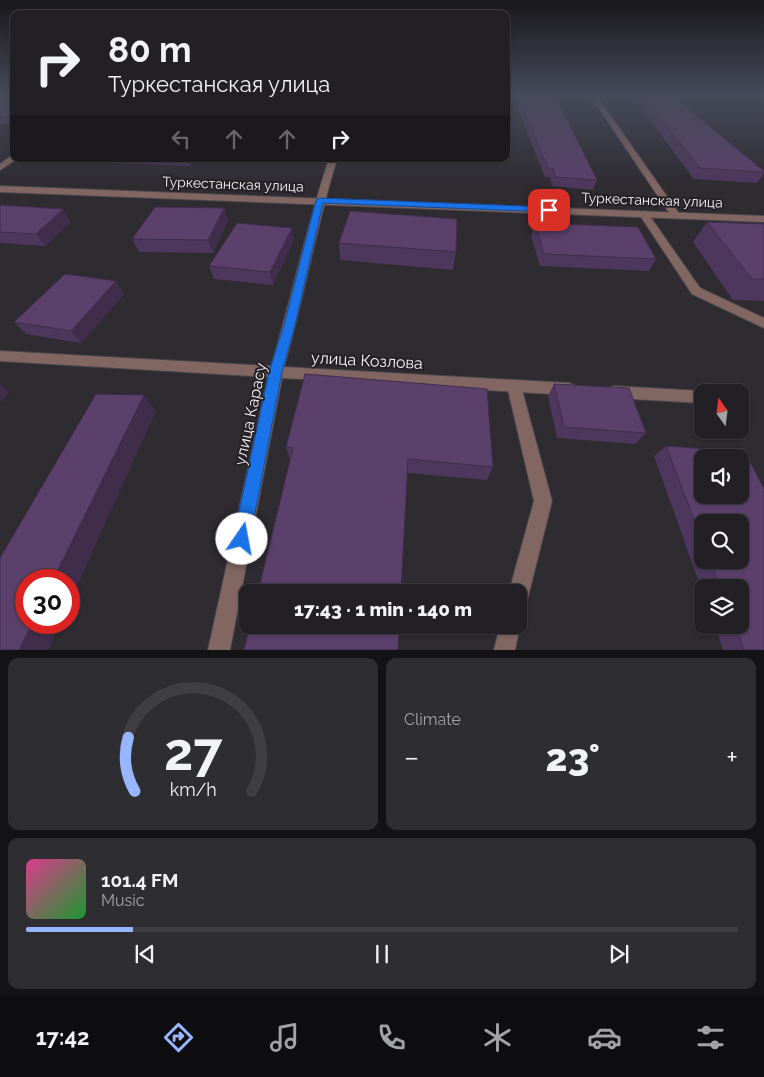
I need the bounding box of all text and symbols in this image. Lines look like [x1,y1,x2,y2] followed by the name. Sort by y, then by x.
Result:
[108,29,192,70] text: 80 m
[25,30,90,95] icon: right
[108,71,330,97] text: Туркестанская улица
[167,125,195,153] icon: left
[220,125,248,153] icon: ahead
[273,125,301,153] icon: ahead
[326,125,354,153] icon: right
[162,174,304,194] street label: Туркестанская улица
[528,189,570,231] pin
[581,190,723,210] street label: Туркестанская улица
[535,196,563,224] icon: arrive
[311,348,423,373] street label: улица Козлова
[230,361,271,467] street label: улица Карасу
[694,384,749,439] north arrow
[694,384,749,634] map controls
[694,449,749,504] button: sound
[215,512,267,564] position arrow
[694,514,749,569] button: search
[15,569,80,634] speed limit sign: 30
[694,579,749,634] button: layers
[294,598,472,620] text: 17:43 · 1 min · 140 m
[404,710,461,729] text: Climate
[164,721,223,782] text: 27
[546,735,600,780] text: 23°
[404,741,419,774] text: −
[726,741,738,774] text: +
[169,779,217,800] text: km/h
[101,869,178,891] text: 101.4 FM
[101,891,145,910] text: Music
[131,940,159,968] icon: previous
[368,940,396,968] icon: pause
[605,940,633,968] icon: next
[161,1020,196,1055] icon: directions
[267,1020,302,1055] icon: music
[374,1020,409,1055] icon: phone
[480,1020,515,1055] icon: climate
[587,1020,622,1055] icon: car
[693,1020,728,1055] icon: filters
[36,1024,89,1050] text: 17:42

